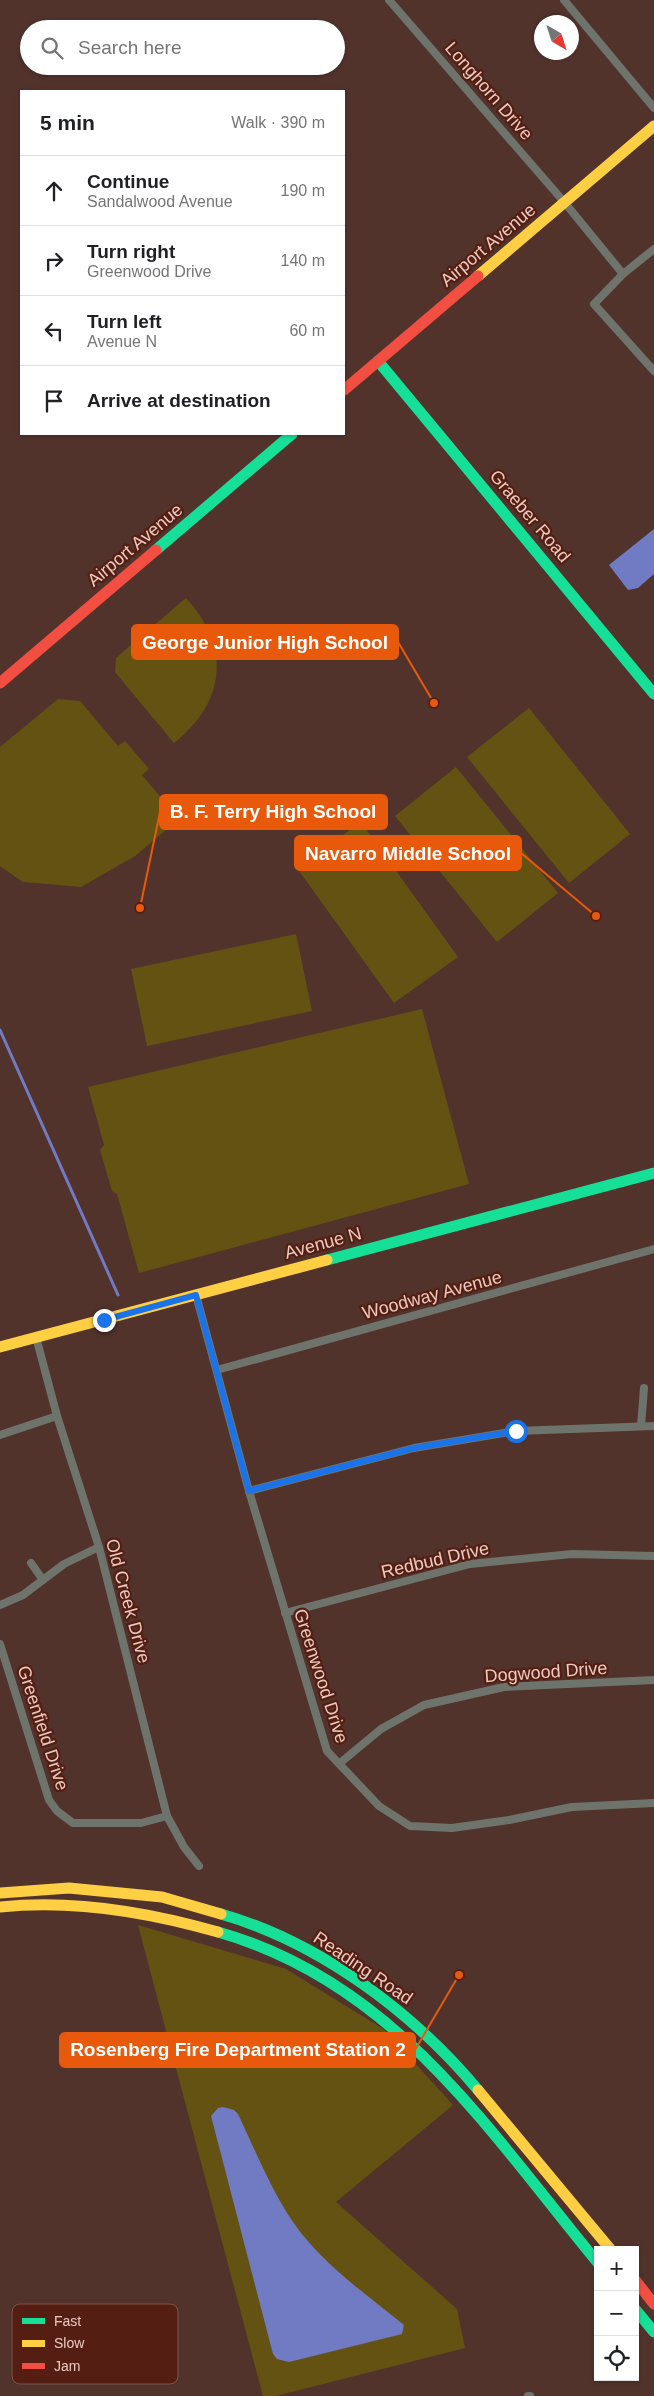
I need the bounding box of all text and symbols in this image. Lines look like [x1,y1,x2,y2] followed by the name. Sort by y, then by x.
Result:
[534,15,579,60] north arrow
[20,20,345,75] search box
[38,34,66,62] icon: search
[78,37,182,58] text: Search here
[441,38,537,144] street label: Longhorn Drive
[40,111,95,134] text: 5 min
[231,114,325,131] text: Walk · 390 m
[87,171,169,192] text: Continue
[40,177,68,205] icon: ahead
[281,182,325,199] text: 190 m
[87,193,233,210] text: Sandalwood Avenue
[436,199,540,291] street label: Airport Avenue
[87,241,175,262] text: Turn right
[40,247,68,275] icon: right
[281,252,325,269] text: 140 m
[87,263,212,280] text: Greenwood Drive
[87,311,162,332] text: Turn left
[40,317,68,345] icon: left
[289,322,325,339] text: 60 m
[87,333,157,350] text: Avenue N
[40,387,68,415] icon: arrive
[87,390,271,411] text: Arrive at destination
[486,466,574,566] street label: Graeber Road
[83,499,187,591] street label: Airport Avenue
[132,625,398,659] callout: George Junior High School
[142,632,388,653] text: George Junior High School
[160,795,387,829] callout: B. F. Terry High School
[170,801,376,822] text: B. F. Terry High School
[295,836,521,870] callout: Navarro Middle School
[305,843,511,864] text: Navarro Middle School
[282,1223,364,1263] street label: Avenue N
[360,1267,504,1323] street label: Woodway Avenue
[93,1309,116,1332] route end
[505,1420,528,1443] route start
[102,1537,154,1665] street label: Old Creek Drive
[379,1538,491,1582] street label: Redbud Drive
[290,1606,352,1746] street label: Greenwood Drive
[484,1658,608,1686] street label: Dogwood Drive
[13,1663,73,1793] street label: Greenfield Drive
[310,1928,416,2008] street label: Reading Road
[60,2033,415,2067] callout: Rosenberg Fire Department Station 2
[70,2039,406,2060] text: Rosenberg Fire Department Station 2
[594,2246,639,2381] map controls
[594,2246,639,2291] button: +
[594,2291,639,2336] button: −
[12,2304,178,2384] legend
[54,2313,81,2329] text: Fast
[54,2335,85,2351] text: Slow
[594,2336,639,2381] button: locate
[54,2358,80,2374] text: Jam

